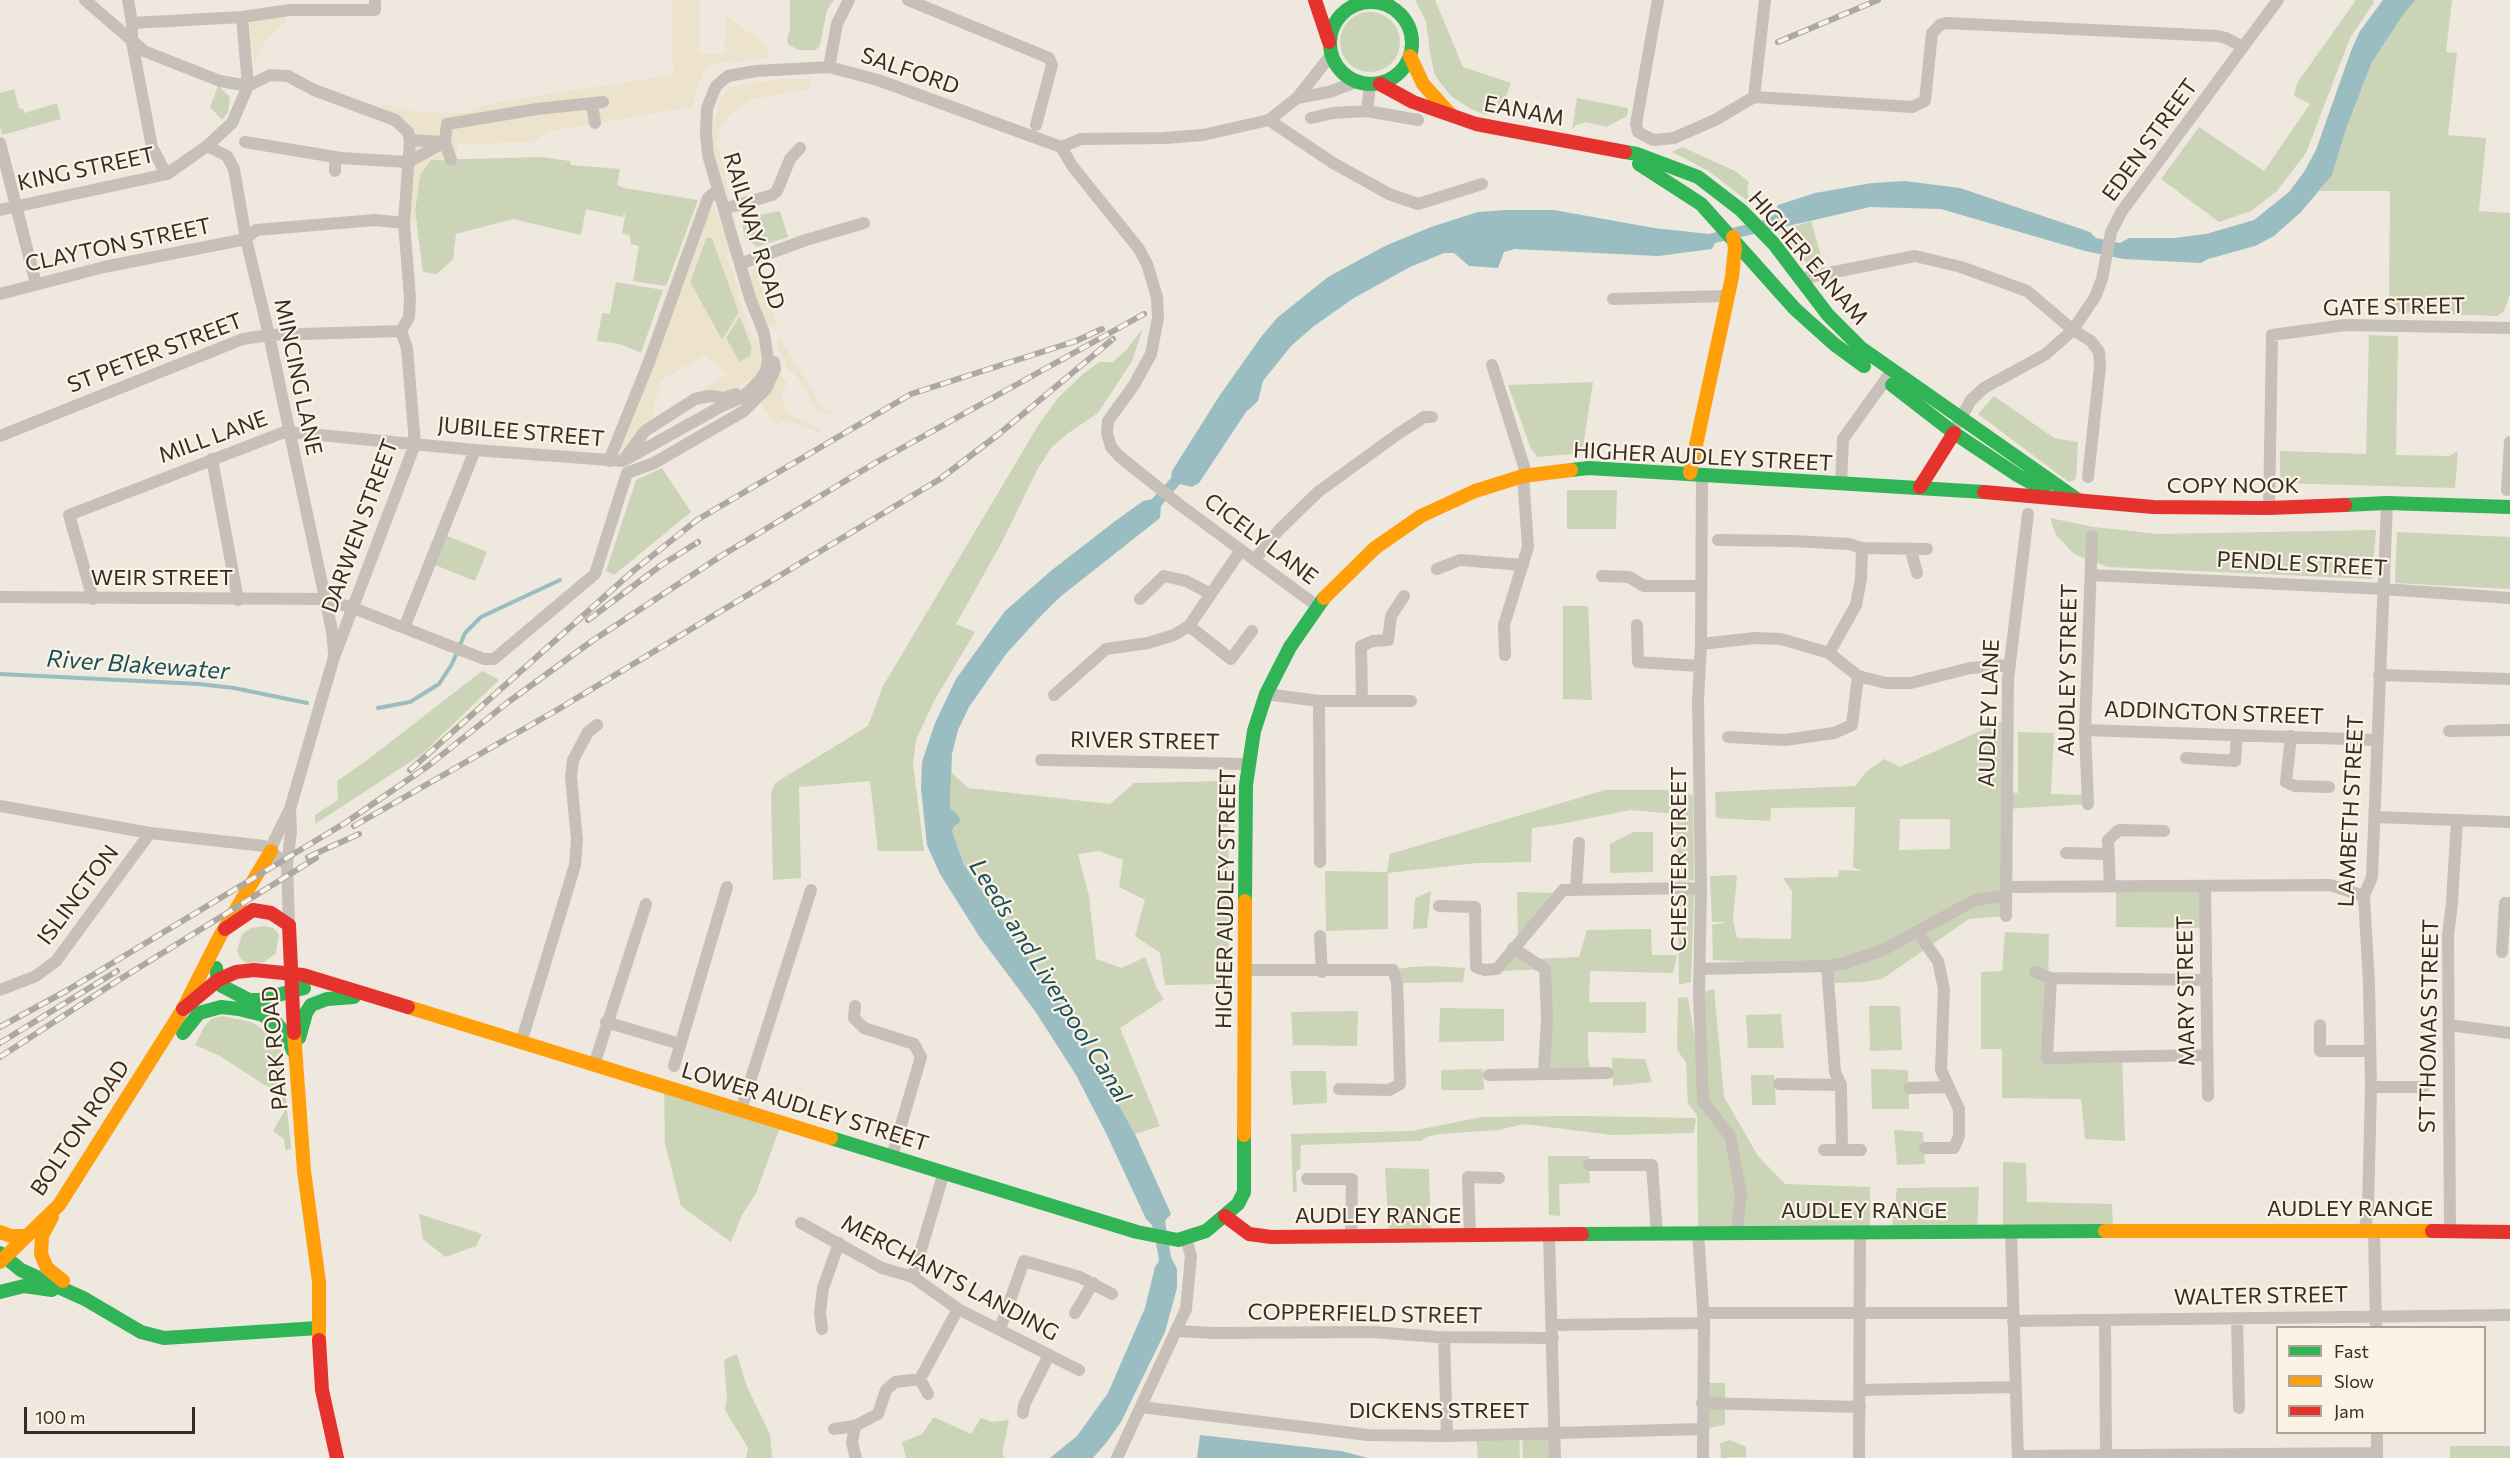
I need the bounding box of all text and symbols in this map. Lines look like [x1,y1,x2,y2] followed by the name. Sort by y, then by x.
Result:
[857,42,963,100] street label: SALFORD
[2097,74,2203,206] street label: EDEN STREET
[1482,90,1566,132] street label: EANAM
[15,142,157,196] street label: KING STREET
[718,149,790,313] street label: RAILWAY ROAD
[1743,186,1873,330] street label: HIGHER EANAM
[23,212,213,278] street label: CLAYTON STREET
[2323,293,2465,321] street label: GATE STREET
[269,296,327,458] street label: MINCING LANE
[64,307,246,399] street label: ST PETER STREET
[155,405,271,469] street label: MILL LANE
[436,412,606,452] street label: JUBILEE STREET
[316,435,404,617] street label: DARWEN STREET
[1573,437,1833,477] street label: HIGHER AUDLEY STREET
[2167,473,2299,499] street label: COPY NOOK
[1199,488,1323,590] street label: CICELY LANE
[2216,546,2388,582] street label: PENDLE STREET
[91,565,233,591] street label: WEIR STREET
[2053,583,2083,757] street label: AUDLEY STREET
[1973,638,2005,788] street label: AUDLEY LANE
[45,644,231,686] water label: River Blakewater
[2104,696,2324,730] street label: ADDINGTON STREET
[2333,714,2369,908] street label: LAMBETH STREET
[1070,726,1220,756] street label: RIVER STREET
[1666,766,1692,952] street label: CHESTER STREET
[1211,769,1241,1029] street label: HIGHER AUDLEY STREET
[32,840,124,950] street label: ISLINGTON
[963,854,1137,1108] water label: Leeds and Liverpool Canal
[2171,915,2201,1067] street label: MARY STREET
[2414,919,2444,1133] street label: ST THOMAS STREET
[256,985,294,1111] street label: PARK ROAD
[25,1055,135,1201] street label: BOLTON ROAD
[678,1057,932,1157] street label: LOWER AUDLEY STREET
[2267,1196,2433,1222] street label: AUDLEY RANGE
[1781,1198,1947,1224] street label: AUDLEY RANGE
[1295,1203,1461,1229] street label: AUDLEY RANGE
[837,1209,1063,1347] street label: MERCHANTS LANDING
[2174,1281,2348,1311] street label: WALTER STREET
[1247,1299,1483,1329] street label: COPPERFIELD STREET
[2276,1326,2486,1434] legend
[2334,1340,2369,1362] text: Fast
[2334,1370,2374,1392] text: Slow
[27,1395,198,1433] scale bar
[1349,1398,1529,1424] street label: DICKENS STREET
[2334,1400,2364,1422] text: Jam
[35,1406,85,1428] text: 100 m

